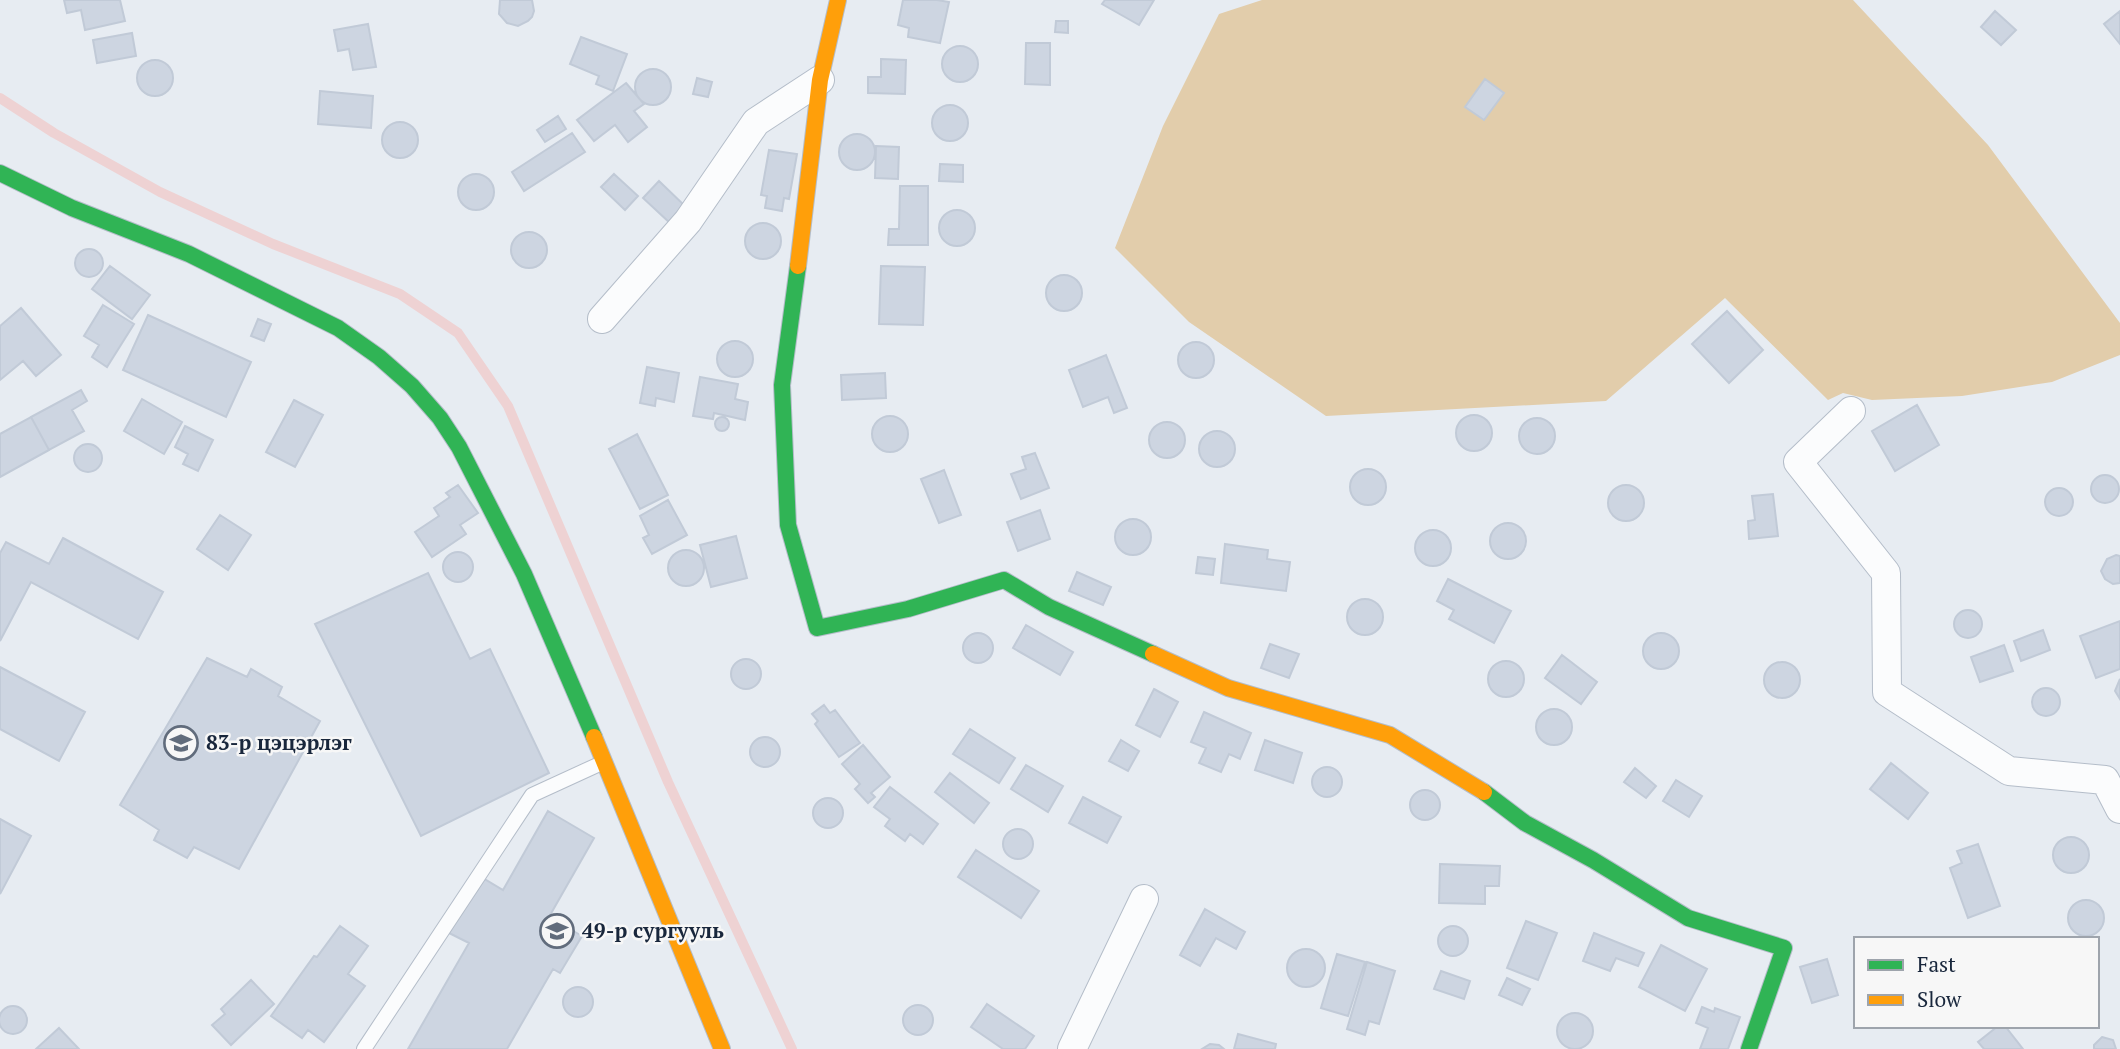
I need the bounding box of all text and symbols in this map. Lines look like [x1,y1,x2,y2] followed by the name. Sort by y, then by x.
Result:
[162,724,200,762] school or university icon: 83-р цэцэрлэг
[206,728,352,756] place label: 83-р цэцэрлэг
[538,912,576,950] school or university icon: 49-р сургууль
[582,916,724,944] place label: 49-р сургууль
[1854,937,2099,1028] legend
[1917,950,1956,978] text: Fast
[1917,985,1962,1013] text: Slow

